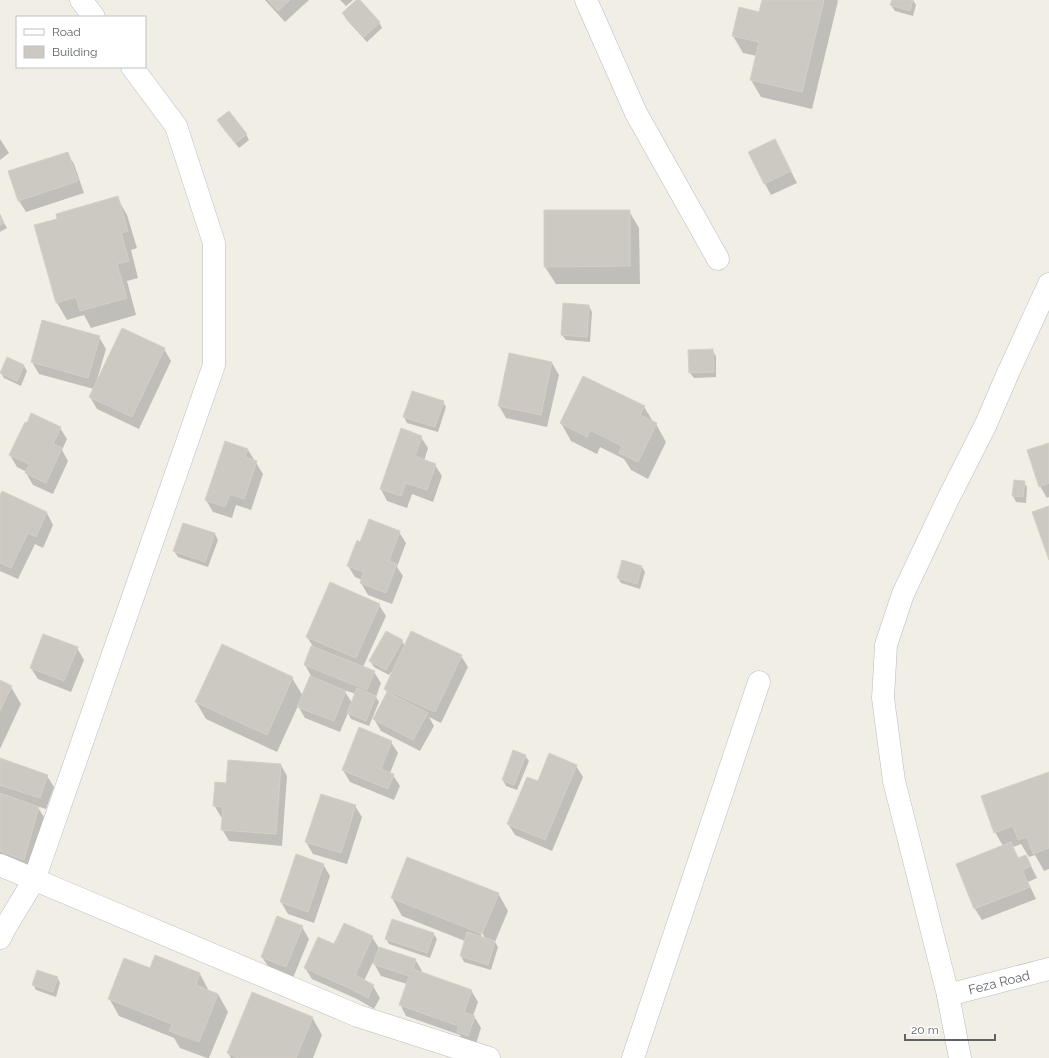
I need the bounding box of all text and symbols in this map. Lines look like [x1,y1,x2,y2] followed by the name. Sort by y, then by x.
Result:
[16,16,146,68] legend
[52,25,81,39] text: Road
[52,45,98,59] text: Building
[967,968,1031,997] street label: Feza Road
[905,1016,995,1042] scale bar
[911,1023,939,1037] text: 20 m

